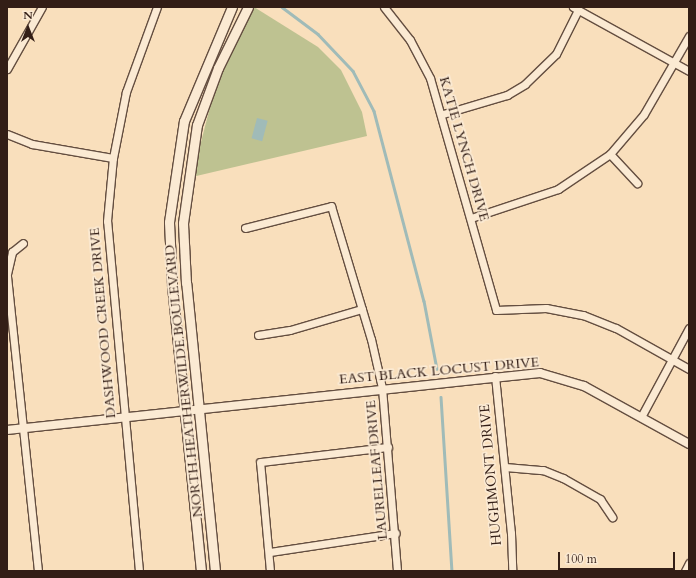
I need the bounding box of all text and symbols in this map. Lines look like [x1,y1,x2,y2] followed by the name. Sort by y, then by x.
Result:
[8,8,48,48] north arrow
[23,8,33,23] text: N
[435,75,493,223] street label: KATIE LYNCH DRIVE
[86,227,120,419] street label: DASHWOOD CREEK DRIVE
[161,244,207,518] street label: NORTH HEATHERWILDE BOULEVARD
[338,354,540,388] street label: EAST BLACK LOCUST DRIVE
[363,399,391,541] street label: LAURELLEAF DRIVE
[476,404,506,546] street label: HUGHMONT DRIVE
[560,544,677,570] scale bar
[565,551,597,567] text: 100 m

